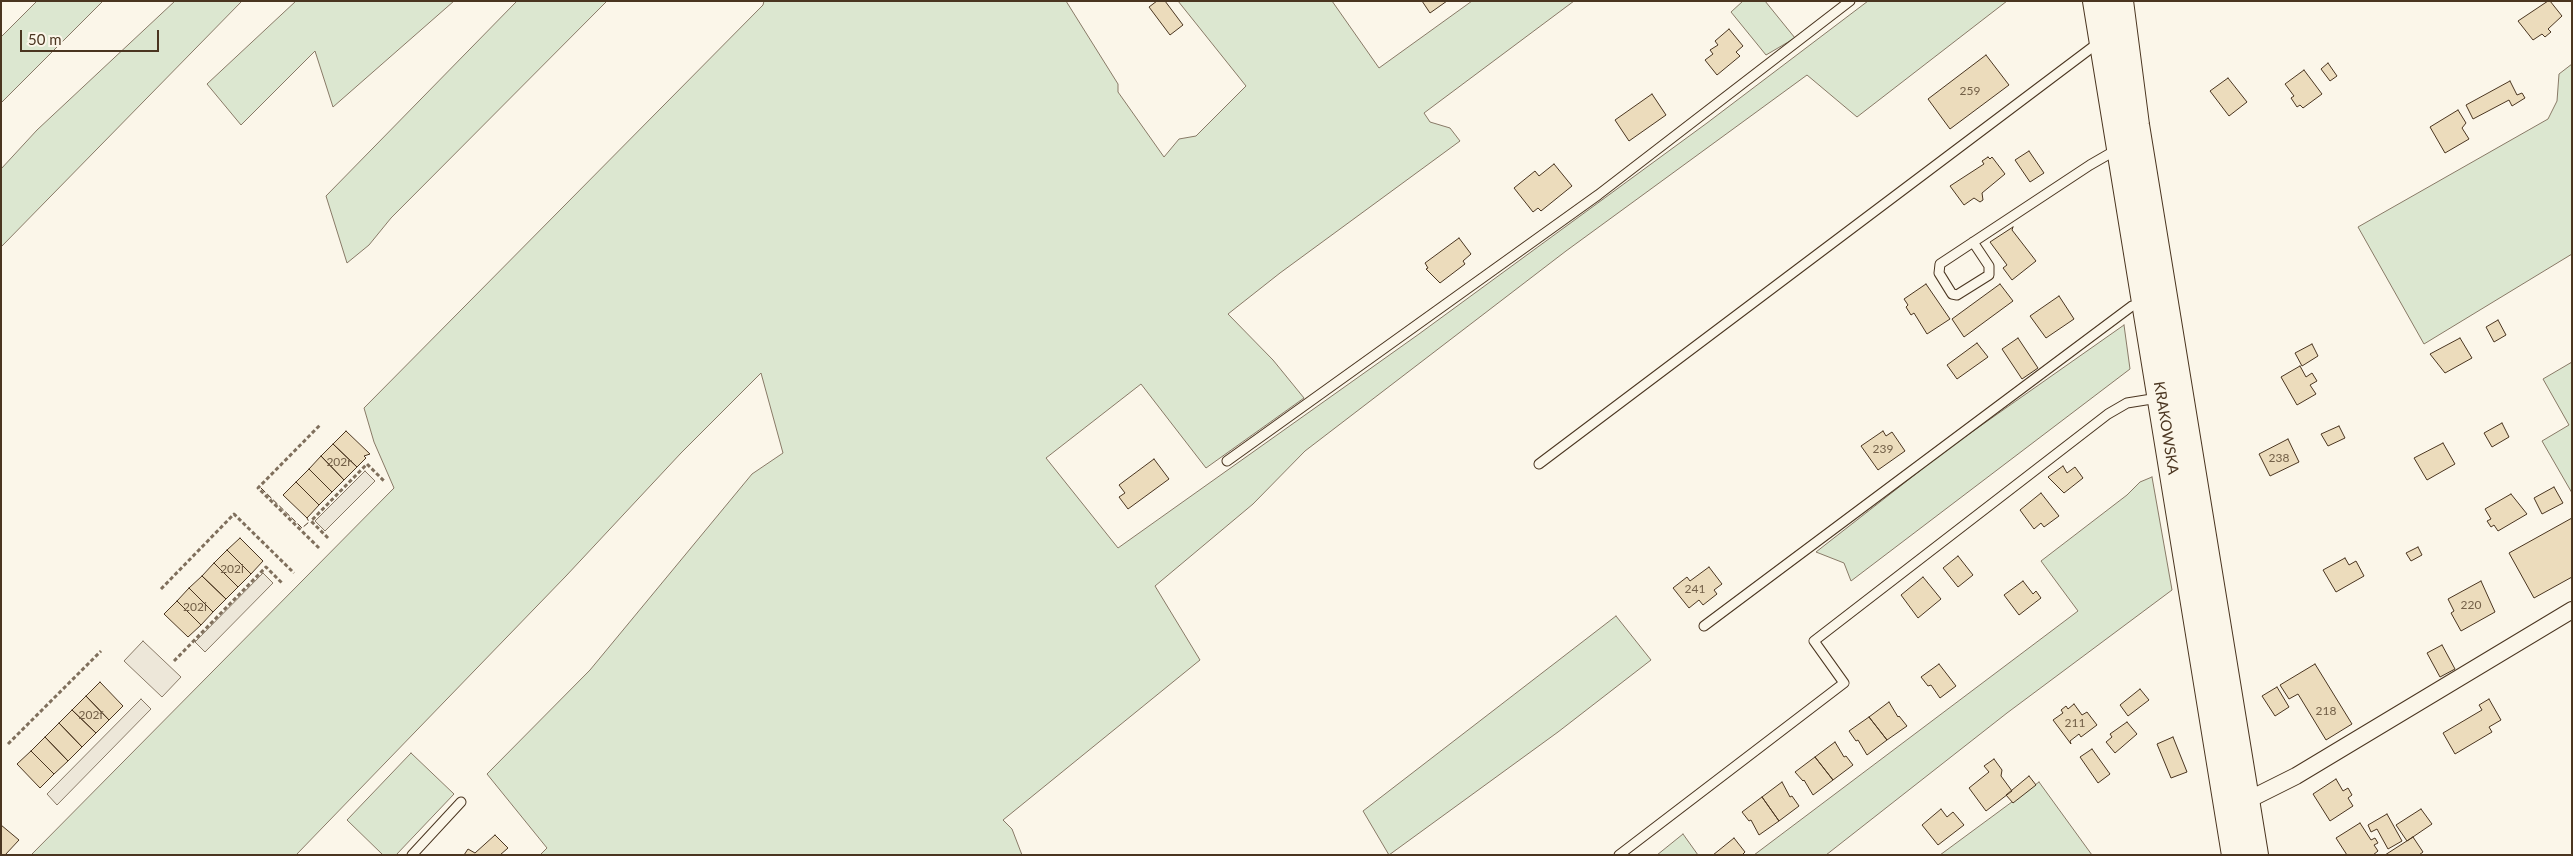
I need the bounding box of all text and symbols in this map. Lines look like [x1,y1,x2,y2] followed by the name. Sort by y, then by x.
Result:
[22,20,161,52] scale bar
[28,30,62,48] text: 50 m
[1960,84,1980,98] house number: 259
[2150,380,2182,476] street label: KRAKOWSKA
[1873,442,1893,456] house number: 239
[2269,451,2289,465] house number: 238
[326,455,352,469] house number: 202r
[220,562,244,576] house number: 202l
[1685,582,1705,596] house number: 241
[2461,598,2481,612] house number: 220
[183,600,207,614] house number: 202i
[2316,704,2336,718] house number: 218
[78,708,104,722] house number: 202f
[2065,716,2085,730] house number: 211

